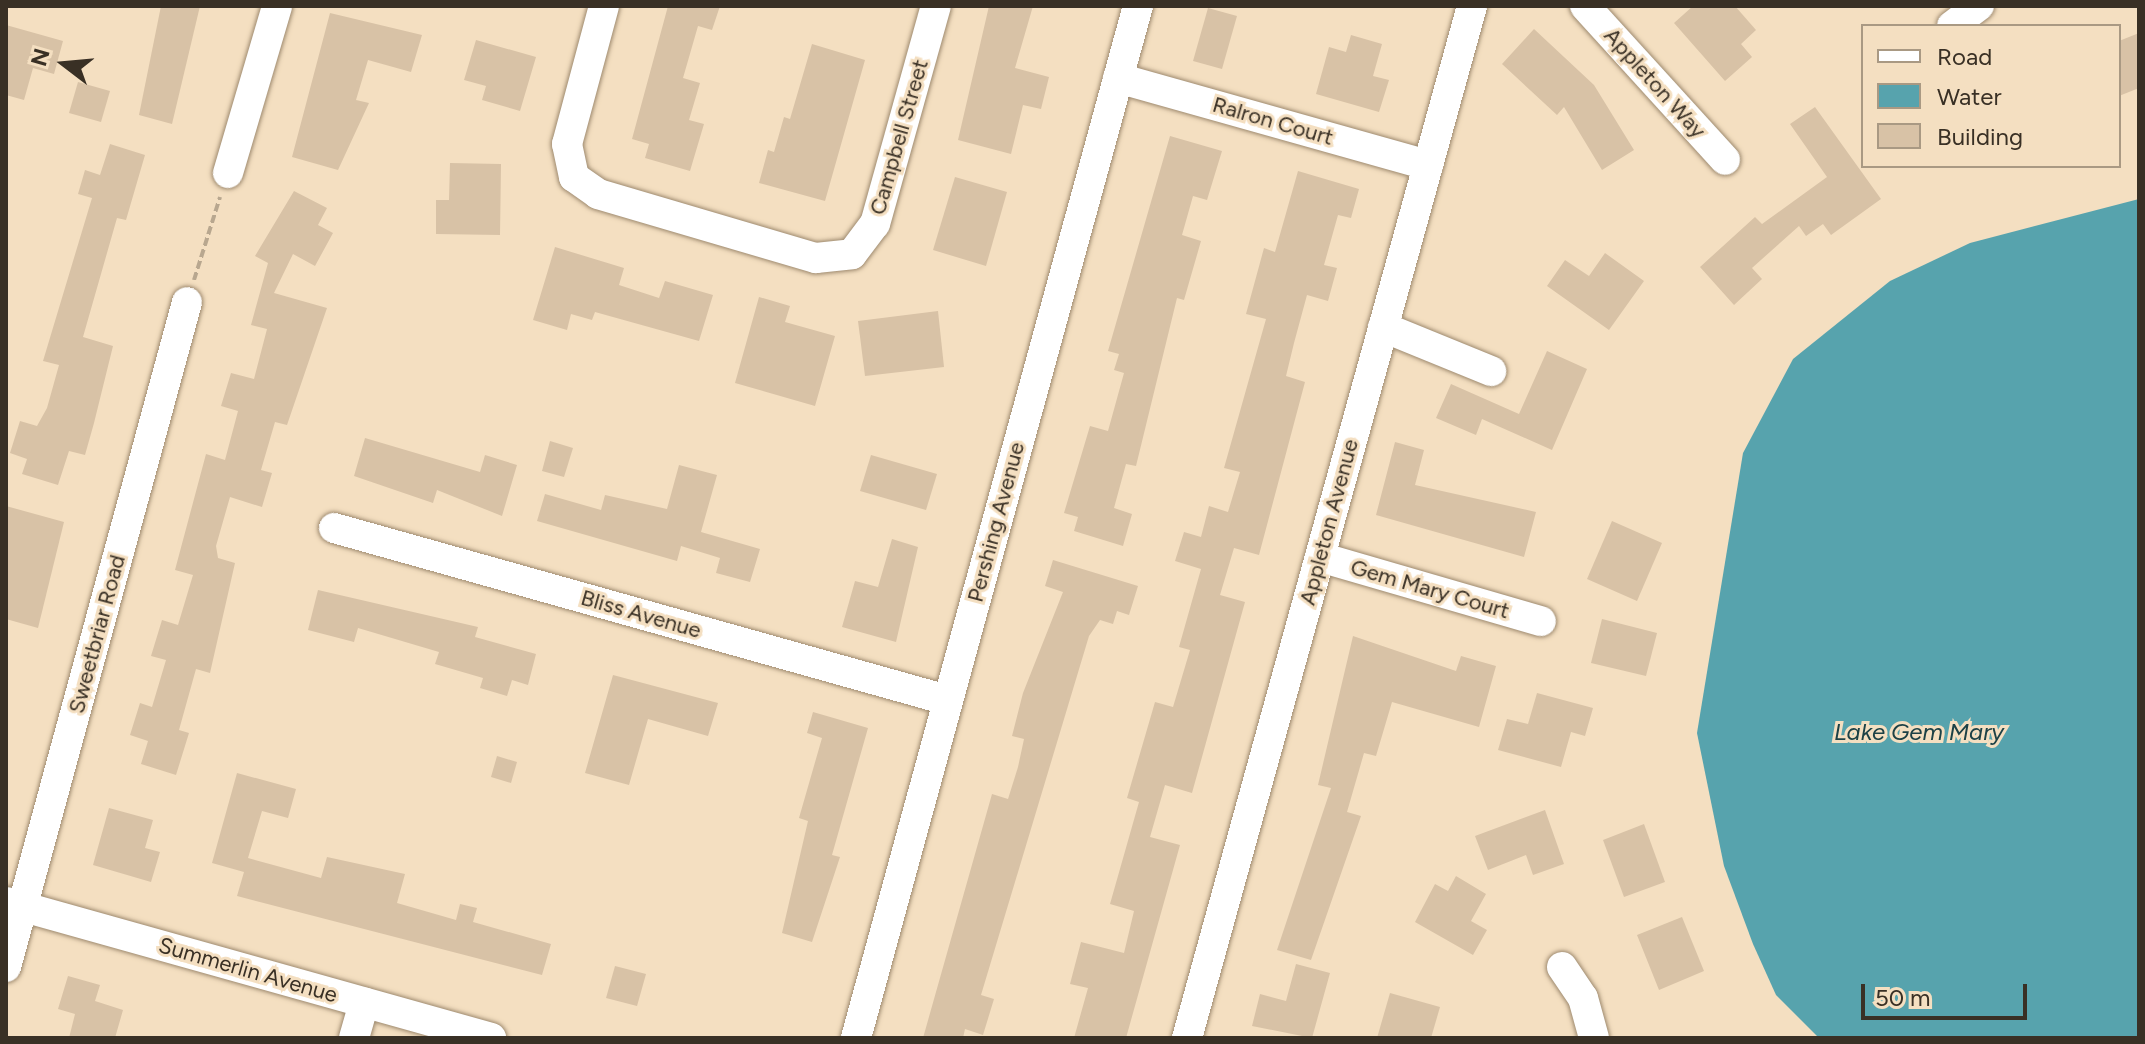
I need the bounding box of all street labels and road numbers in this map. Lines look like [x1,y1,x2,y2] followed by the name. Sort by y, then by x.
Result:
[1599,22,1711,144] street label: Appleton Way
[864,56,934,218] street label: Campbell Street
[1210,91,1336,151] street label: Ralron Court
[1294,436,1364,608] street label: Appleton Avenue
[962,439,1030,605] street label: Pershing Avenue
[63,552,131,716] street label: Sweetbriar Road
[1348,554,1512,624] street label: Gem Mary Court
[578,584,704,644] street label: Bliss Avenue
[156,932,340,1008] street label: Summerlin Avenue

